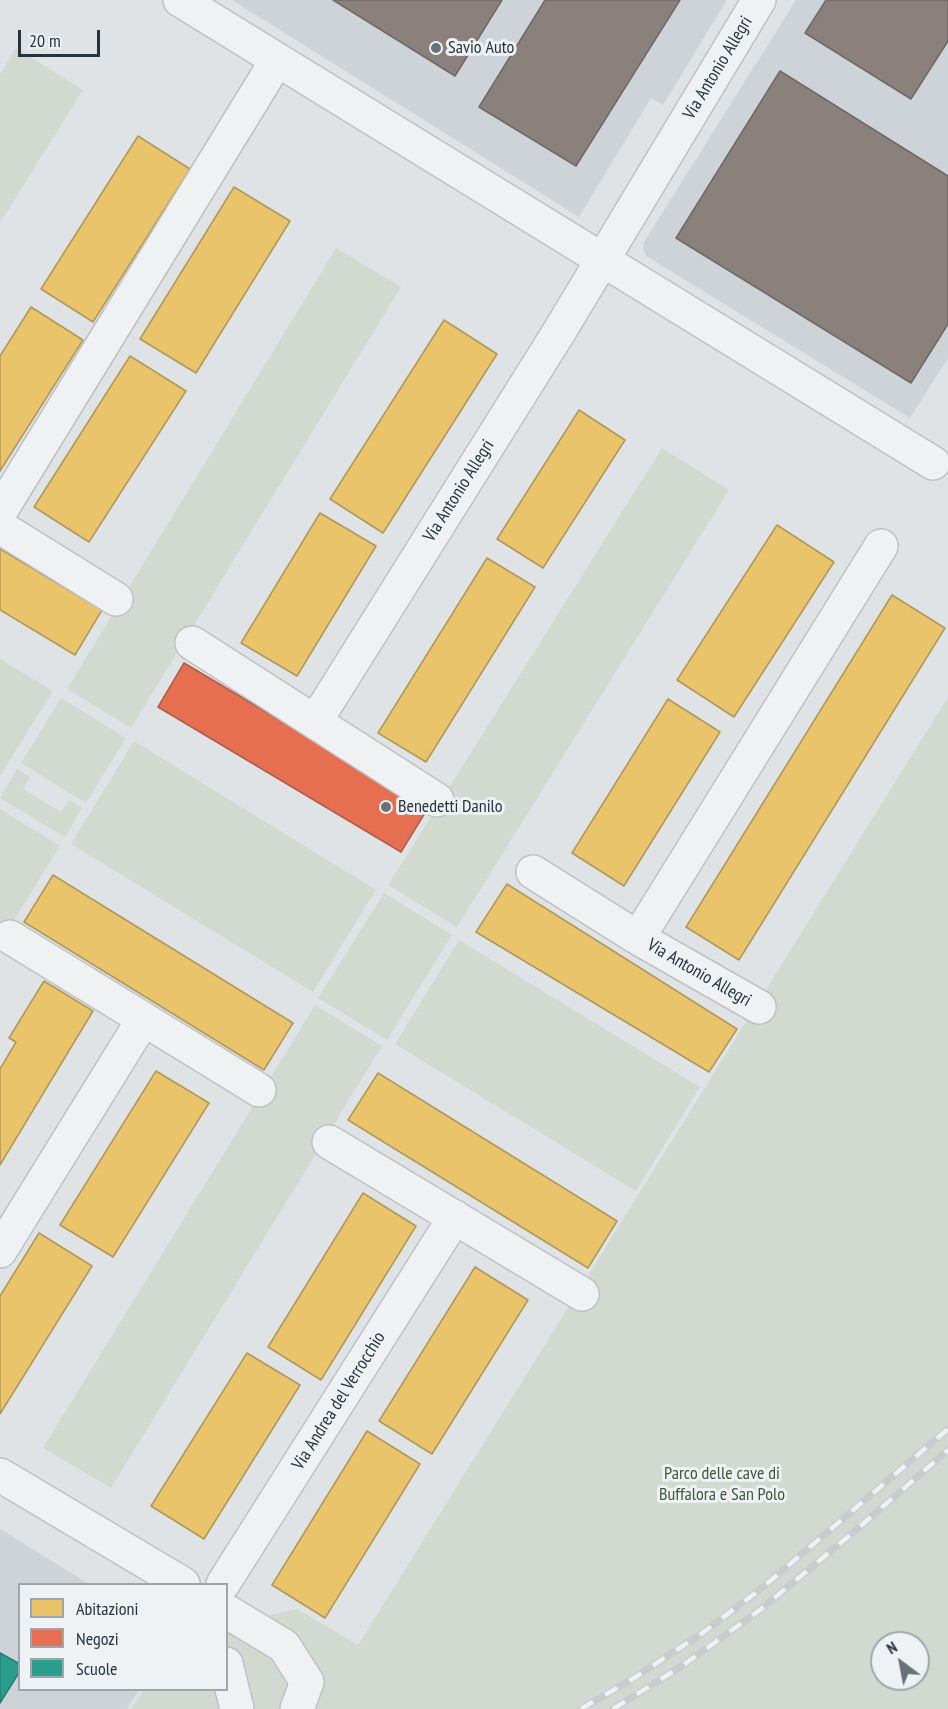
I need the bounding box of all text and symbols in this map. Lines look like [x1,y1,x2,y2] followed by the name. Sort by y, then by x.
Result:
[679,13,757,123] street label: Via Antonio Allegri
[21,18,104,56] scale bar
[29,29,61,52] text: 20 m
[448,37,514,59] place label: Savio Auto
[429,41,443,55] marker: Savio Auto
[419,436,499,546] street label: Via Antonio Allegri
[398,796,503,818] place label: Benedetti Danilo
[379,800,393,814] marker: Benedetti Danilo
[643,935,755,1011] street label: Via Antonio Allegri
[288,1328,390,1474] street label: Via Andrea del Verrocchio
[659,1463,785,1506] park label: Parco delle cave di Buffalora e San Polo
[18,1583,228,1691] legend
[76,1597,138,1620] text: Abitazioni
[76,1627,119,1650] text: Negozi
[870,1631,930,1691] north arrow
[883,1637,900,1658] text: N
[76,1657,117,1680] text: Scuole

